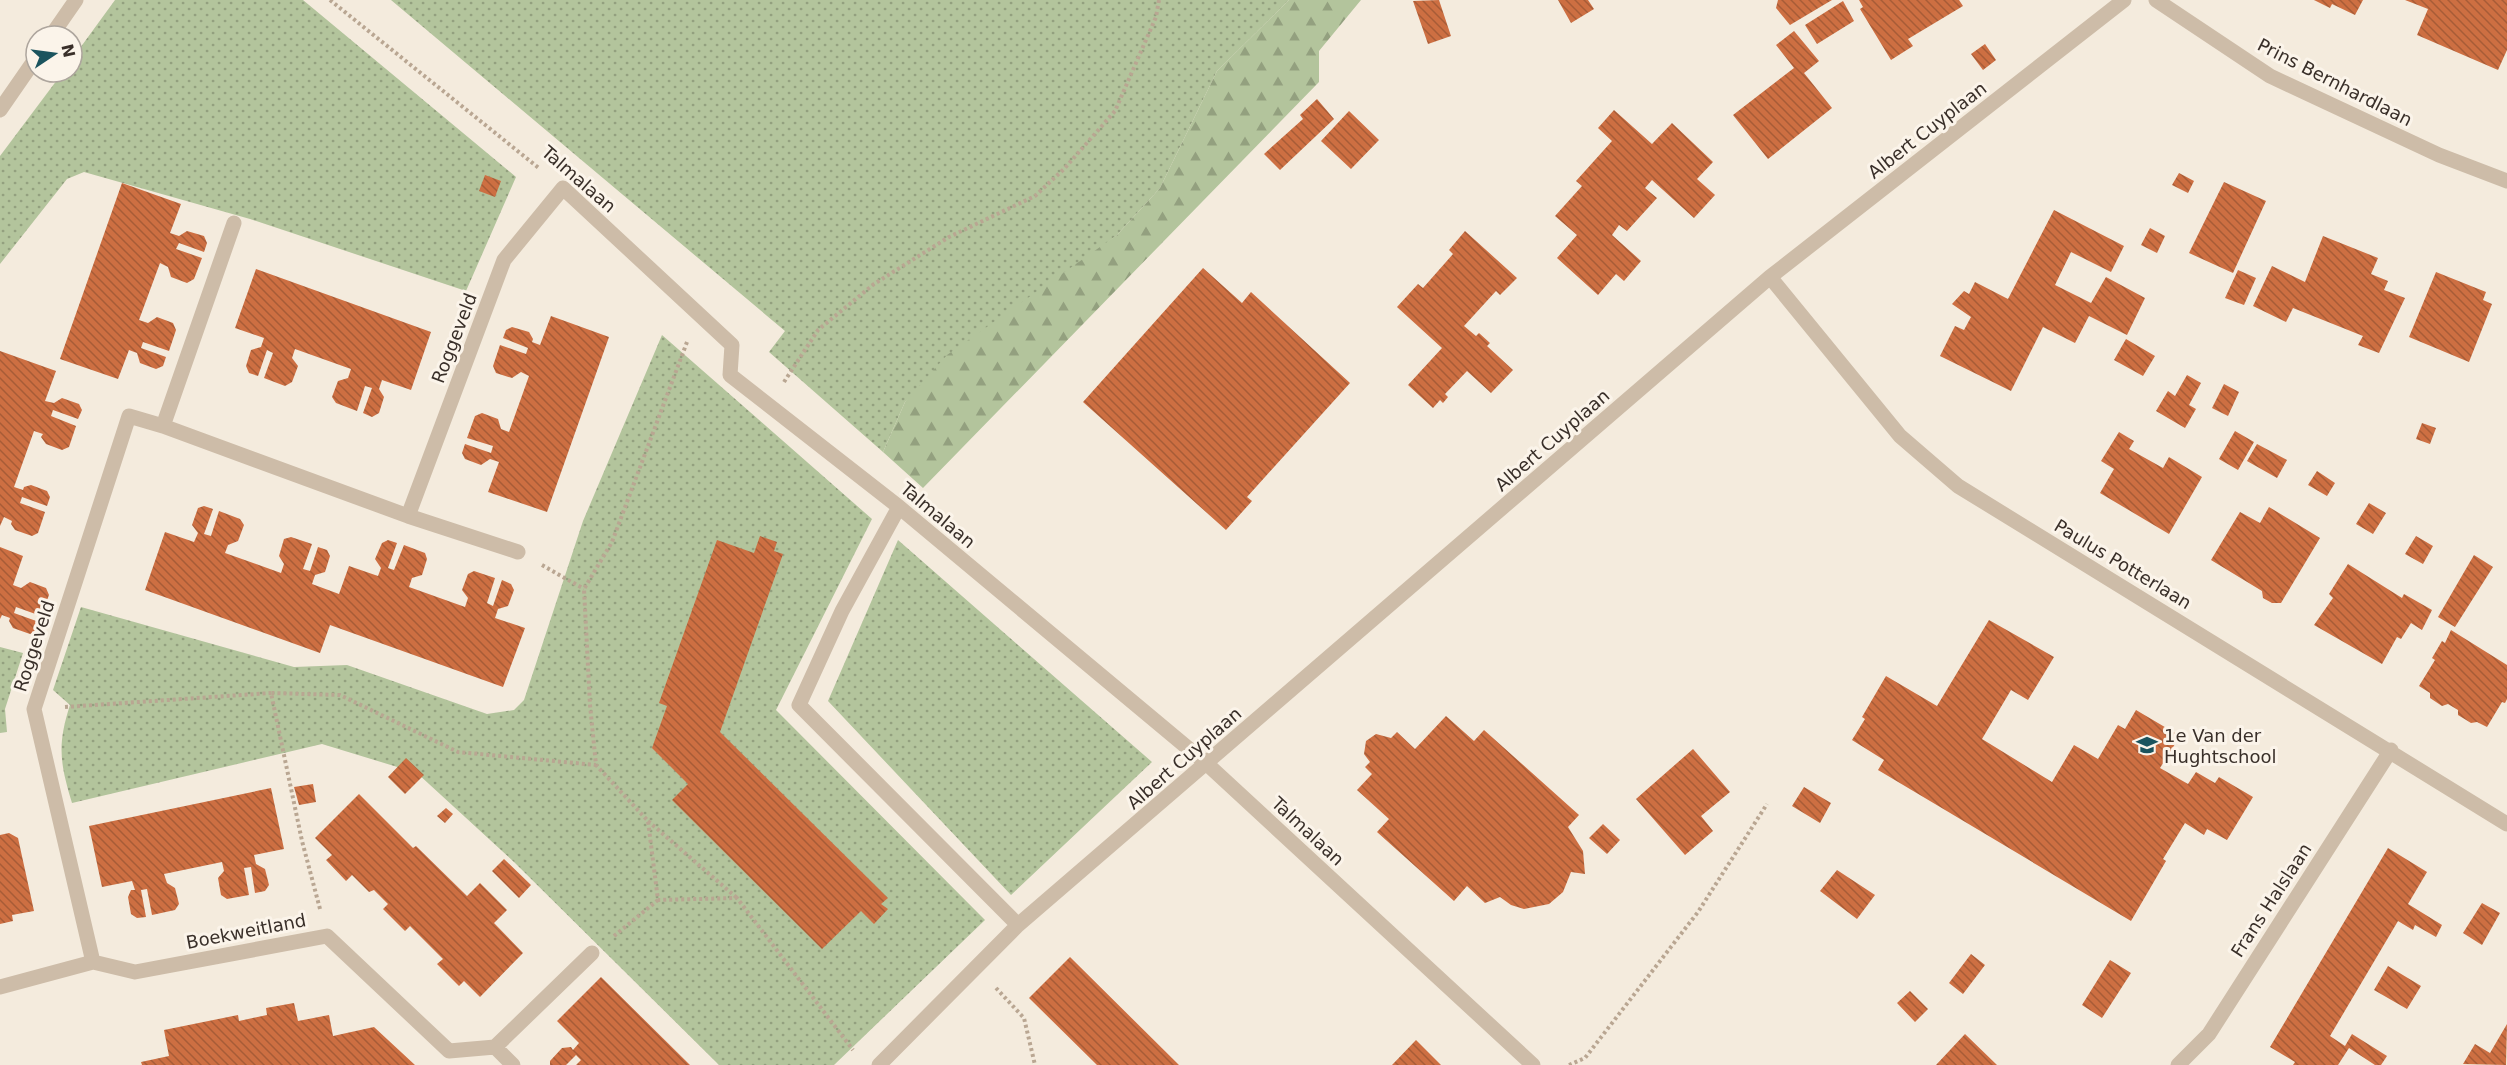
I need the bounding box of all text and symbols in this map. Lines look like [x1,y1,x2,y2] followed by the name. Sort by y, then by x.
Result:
[24,24,84,84] north arrow
[2254,34,2416,130] street label: Prins Bernhardlaan
[57,42,79,59] text: N
[1864,77,1990,183] street label: Albert Cuyplaan
[537,141,620,217] street label: Talmalaan
[427,290,481,386] street label: Roggeveld
[1491,385,1613,495] street label: Albert Cuyplaan
[896,477,980,552] street label: Talmalaan
[2051,515,2195,613] street label: Paulus Potterlaan
[9,598,59,694] street label: Roggeveld
[1123,703,1245,813] street label: Albert Cuyplaan
[2164,725,2277,767] place label: 1e Van der Hughtschool
[2135,733,2159,757] school or university icon: 1e Van der Hughtschool
[1267,792,1348,870] street label: Talmalaan
[2226,839,2316,961] street label: Frans Halslaan
[184,909,308,953] street label: Boekweitland

